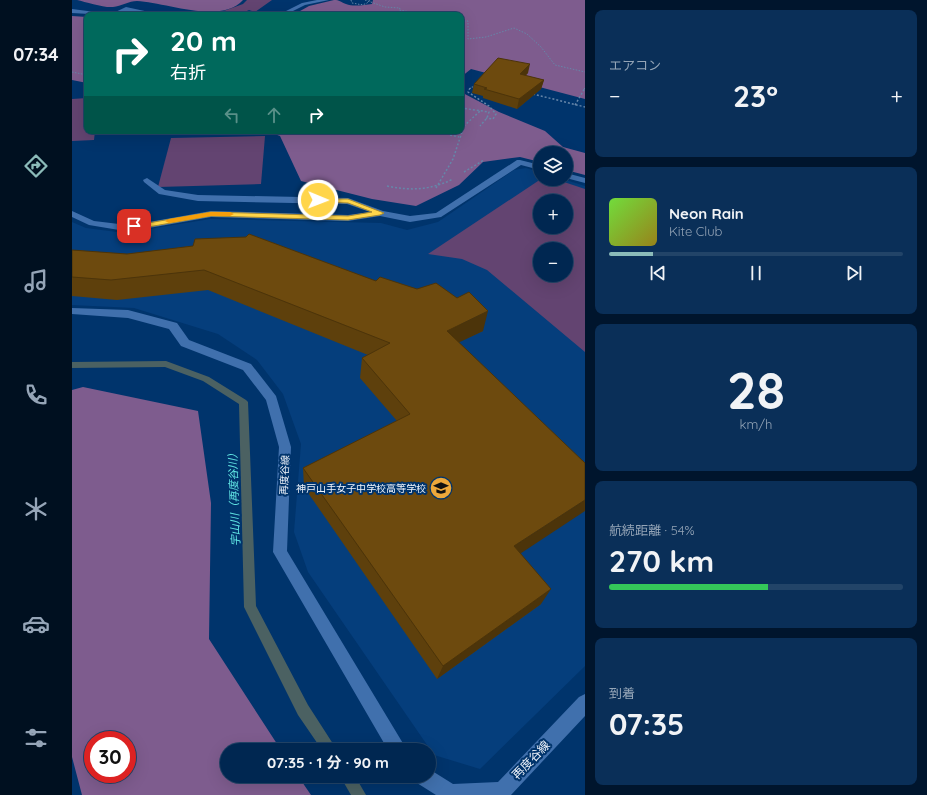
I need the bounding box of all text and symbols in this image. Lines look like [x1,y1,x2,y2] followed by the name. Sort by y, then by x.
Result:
[170,23,237,58] text: 20 m
[104,28,156,80] icon: right
[13,43,59,66] text: 07:34
[609,57,661,73] text: エアコン
[170,61,206,84] text: 右折
[733,77,778,115] text: 23°
[609,82,620,110] text: −
[891,82,903,110] text: +
[221,104,243,126] icon: left
[263,104,285,126] icon: ahead
[305,104,327,126] icon: right
[533,146,573,282] map controls
[533,146,573,186] button: layers
[22,152,50,180] icon: directions
[297,179,339,221] position arrow
[533,194,573,234] button: +
[669,204,744,223] text: Neon Rain
[117,209,151,243] pin
[123,215,145,237] icon: arrive
[669,223,722,239] text: Kite Club
[533,242,573,282] button: −
[647,262,669,284] icon: previous
[745,262,767,284] icon: pause
[843,262,865,284] icon: next
[22,267,50,295] icon: music
[727,357,785,422] text: 28
[22,381,50,409] icon: phone
[740,416,772,432] text: km/h
[225,447,243,547] water label: 宇山川（再度谷川）
[277,455,292,495] street label: 再度谷線
[428,475,454,501] school or university icon: 神戸山手女子中学校高等学校
[296,482,426,495] place label: 神戸山手女子中学校高等学校
[22,495,50,523] icon: climate
[609,522,695,538] text: 航続距離 · 54%
[609,542,714,580] text: 270 km
[22,610,50,638] icon: car
[609,685,635,701] text: 到着
[609,705,684,743] text: 07:35
[22,724,50,752] icon: filters
[84,731,136,783] speed limit sign: 30
[509,737,553,782] street label: 再度谷線
[267,753,389,772] text: 07:35 · 1 分 · 90 m

